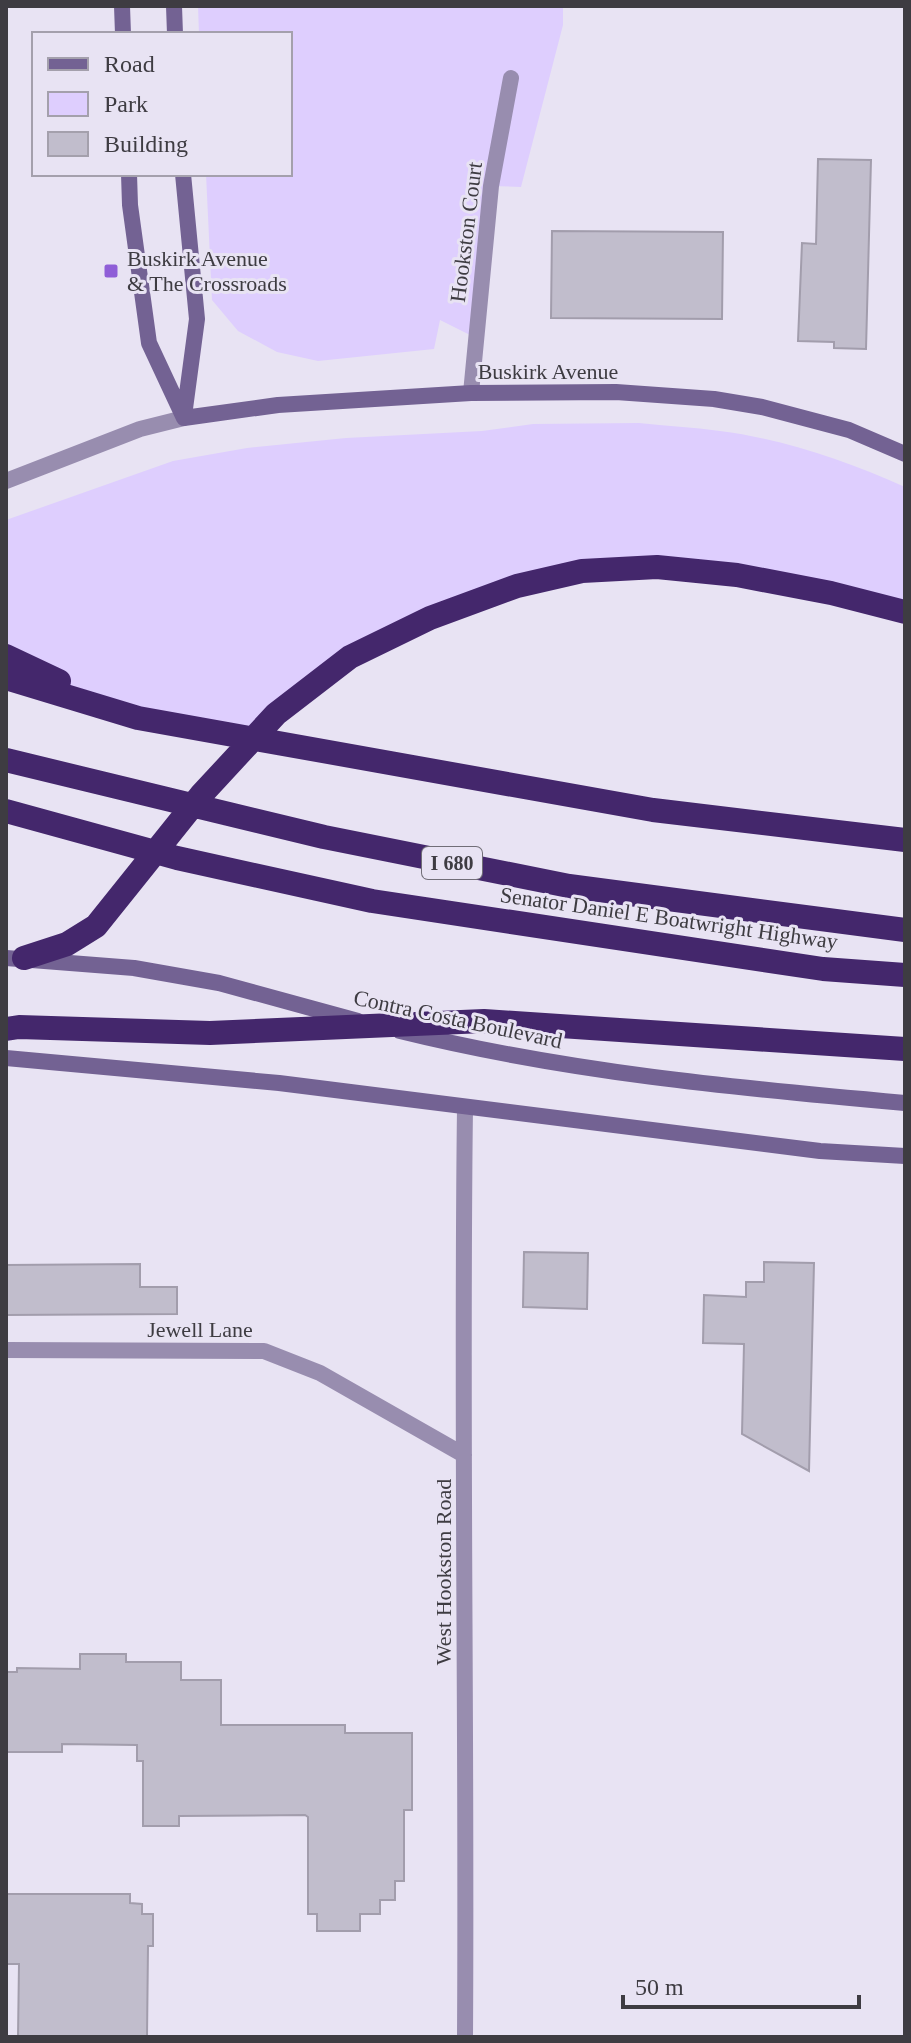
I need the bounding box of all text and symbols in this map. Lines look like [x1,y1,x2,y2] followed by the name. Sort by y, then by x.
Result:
[32,32,292,176] legend
[104,51,155,77] text: Road
[104,91,148,117] text: Park
[104,131,188,157] text: Building
[445,160,487,304] street label: Hookston Court
[127,246,287,296] place label: Buskirk Avenue & The Crossroads
[102,262,120,280] marker: Buskirk Avenue & The Crossroads
[478,359,618,384] street label: Buskirk Avenue
[422,847,482,879] road number: I 680
[498,882,840,954] street label: Senator Daniel E Boatwright Highway
[351,985,565,1053] street label: Contra Costa Boulevard
[147,1317,253,1342] street label: Jewell Lane
[431,1479,456,1665] street label: West Hookston Road
[623,1959,859,2009] scale bar
[635,1974,684,2000] text: 50 m

